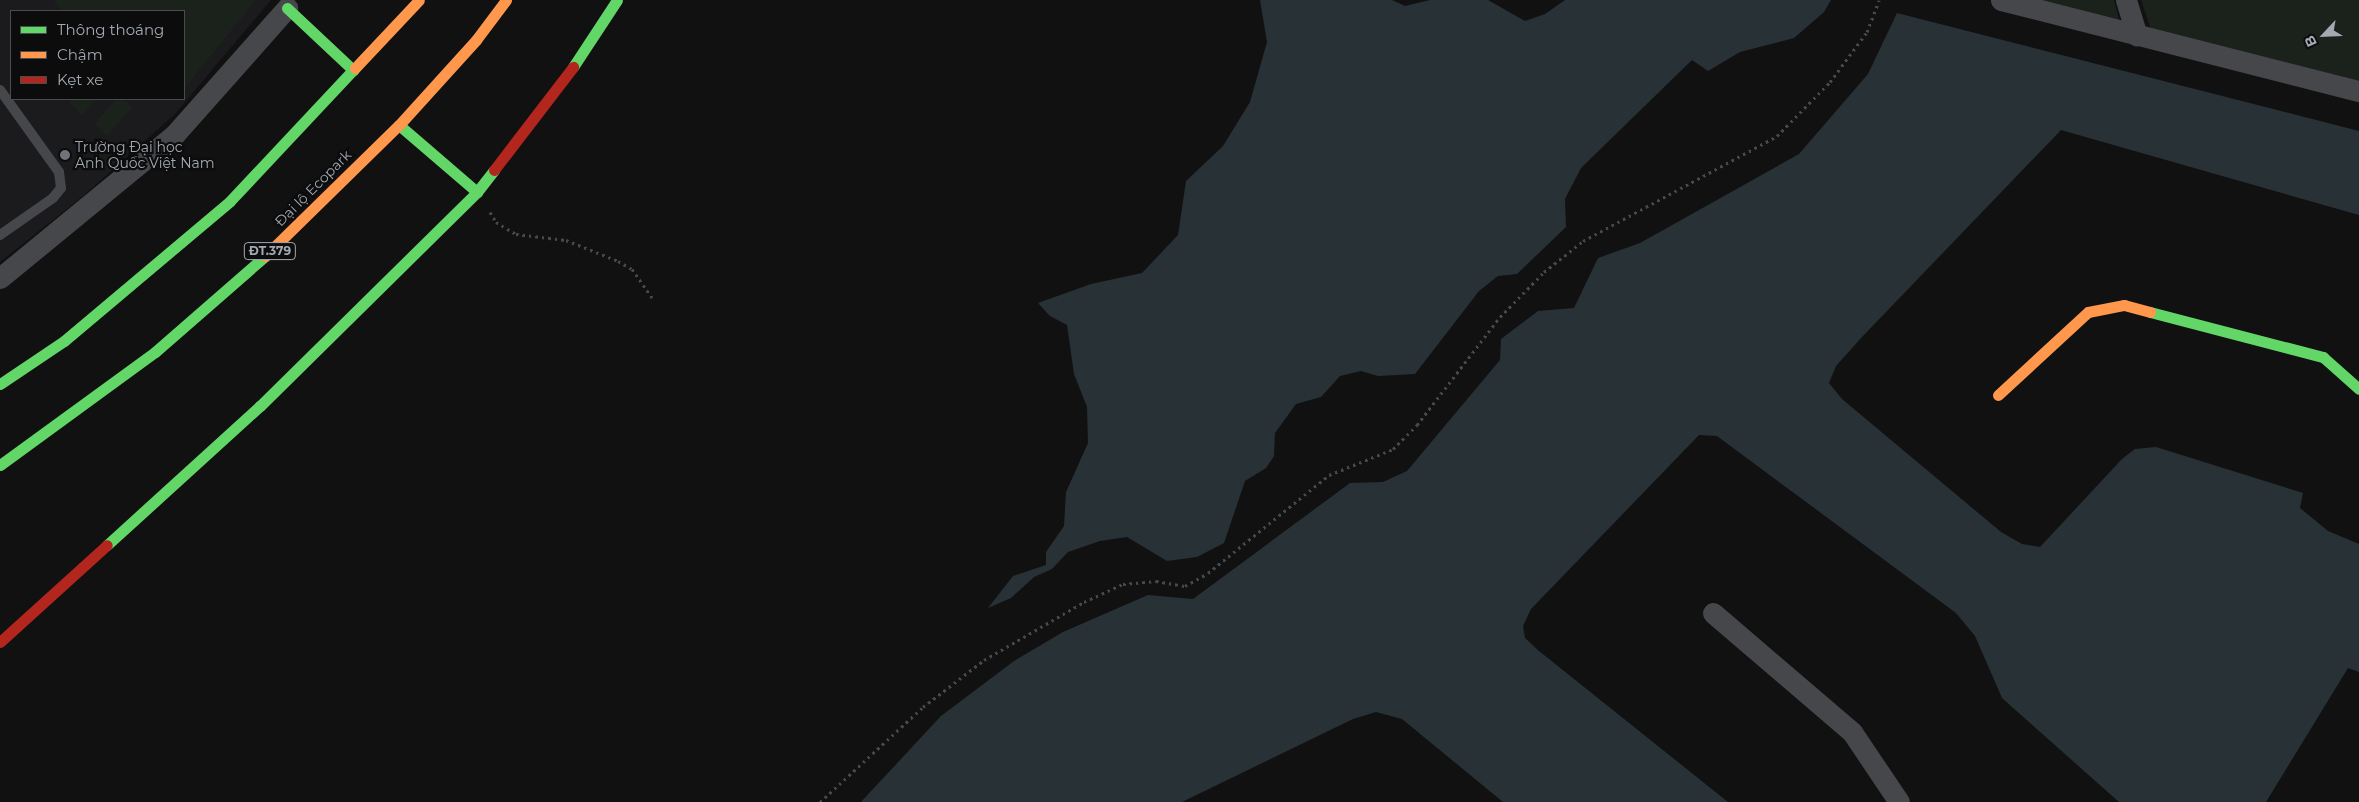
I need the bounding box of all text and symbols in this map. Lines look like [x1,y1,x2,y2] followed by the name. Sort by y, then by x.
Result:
[10,10,185,100] legend
[2299,10,2349,60] north arrow
[57,20,164,39] text: Thông thoáng
[2300,33,2321,50] text: B
[57,45,103,64] text: Chậm
[57,70,103,89] text: Kẹt xe
[75,139,215,172] place label: Trường Đại học Anh Quốc Việt Nam
[271,146,355,230] street label: Đại lộ Ecopark
[59,149,71,161] marker: Trường Đại học Anh Quốc Việt Nam
[244,242,296,260] road number: ĐT.379

